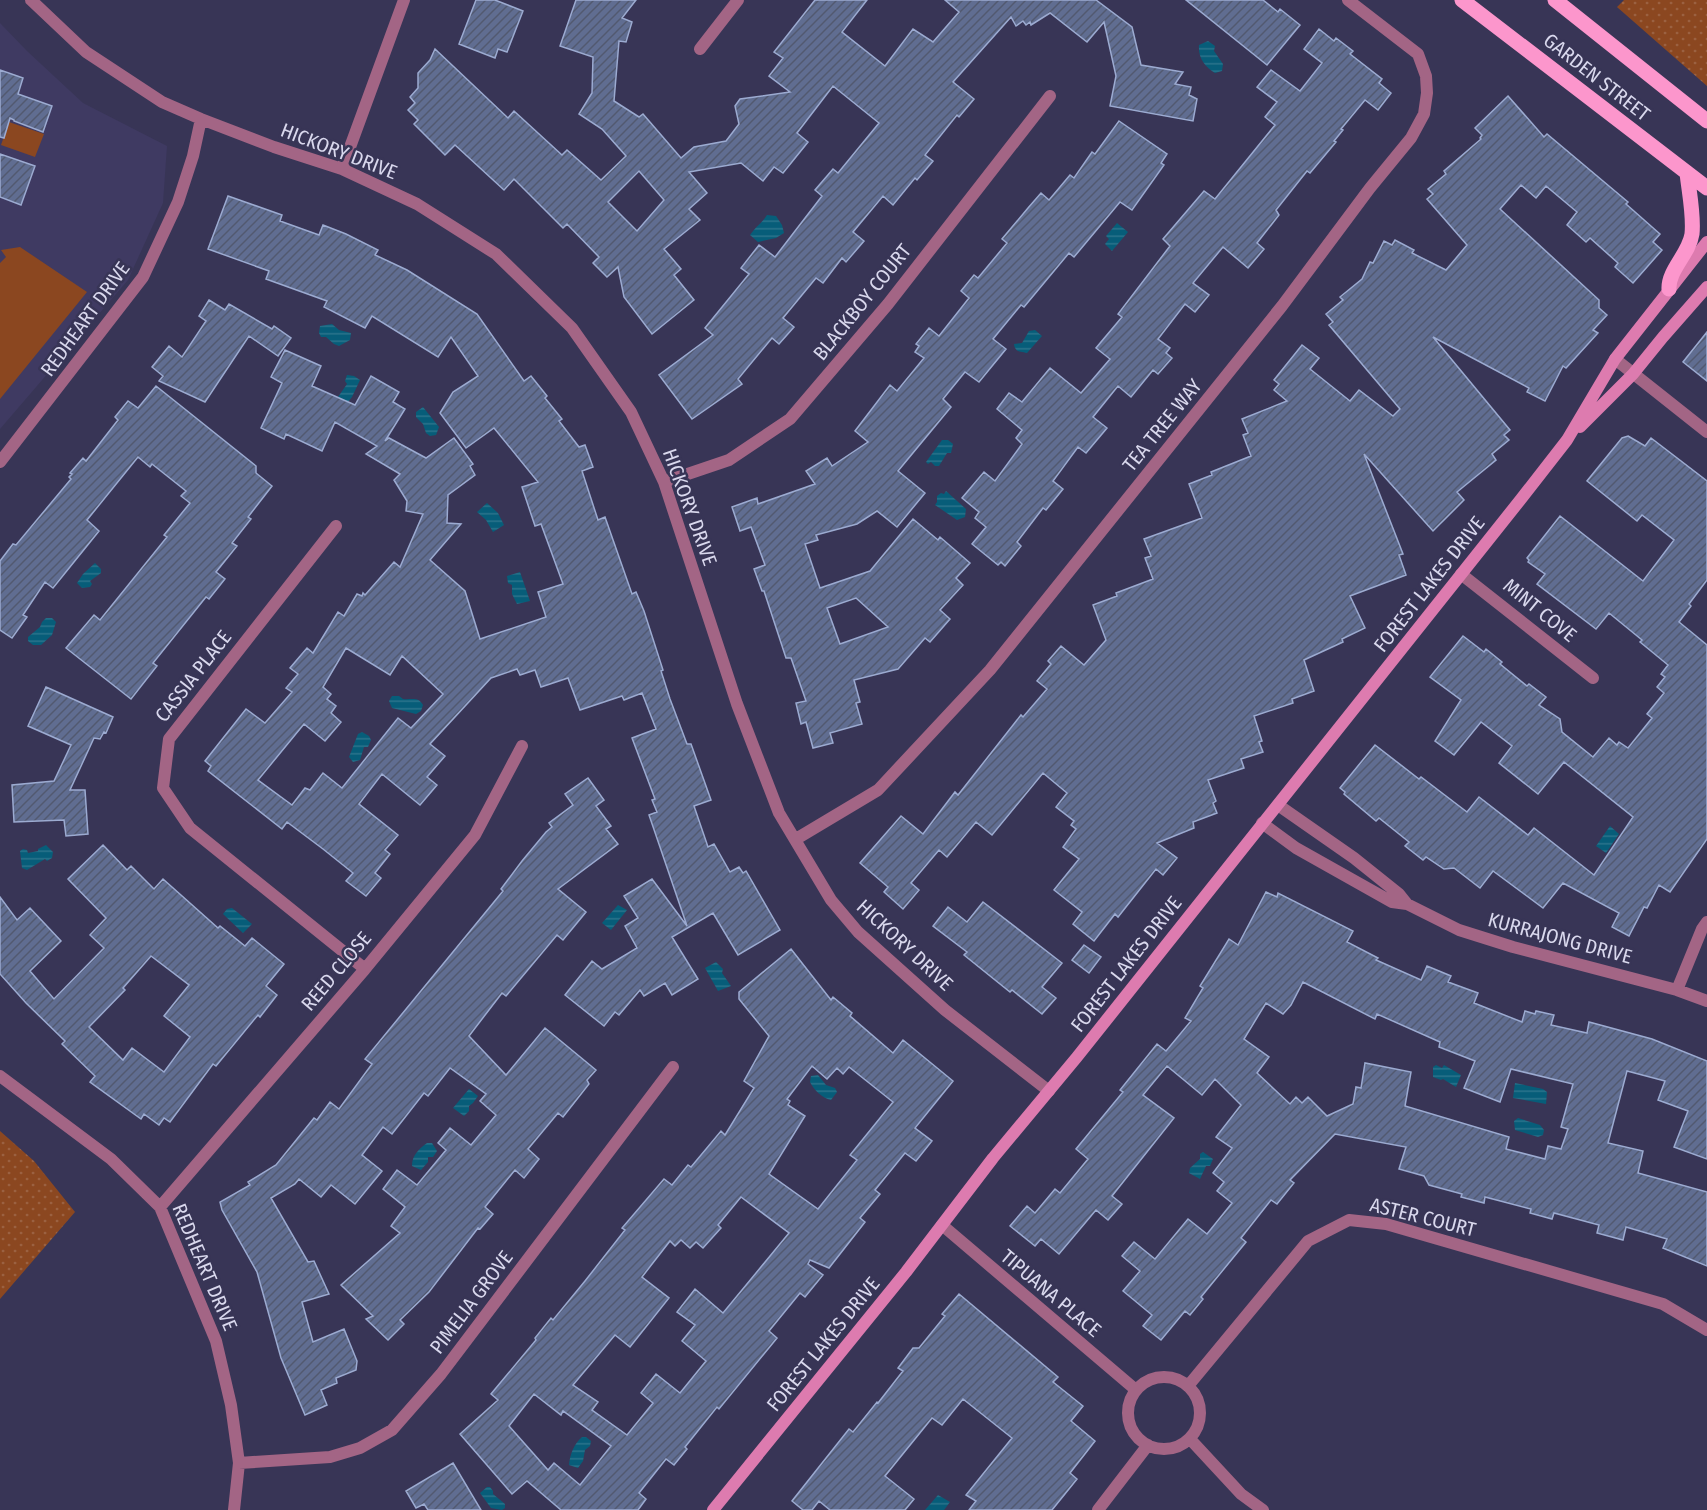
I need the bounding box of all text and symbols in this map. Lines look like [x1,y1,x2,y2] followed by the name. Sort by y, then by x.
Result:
[1539,28,1656,126] street label: GARDEN STREET
[277,118,401,184] street label: HICKORY DRIVE
[808,239,917,365] street label: BLACKBOY COURT
[35,257,135,381] street label: REDHEART DRIVE
[1117,374,1207,476] street label: TEA TREE WAY
[658,445,722,569] street label: HICKORY DRIVE
[1369,511,1489,657] street label: FOREST LAKES DRIVE
[1499,573,1581,647] street label: MINT COVE
[150,625,236,727] street label: CASSIA PLACE
[1066,891,1186,1037] street label: FOREST LAKES DRIVE
[852,894,958,996] street label: HICKORY DRIVE
[1485,907,1635,969] street label: KURRAJONG DRIVE
[296,927,376,1015] street label: REED CLOSE
[1368,1192,1479,1242] street label: ASTER COURT
[167,1200,243,1334] street label: REDHEART DRIVE
[996,1244,1106,1342] street label: TIPUANA PLACE
[424,1246,518,1358] street label: PIMELIA GROVE
[762,1272,884,1416] street label: FOREST LAKES DRIVE

